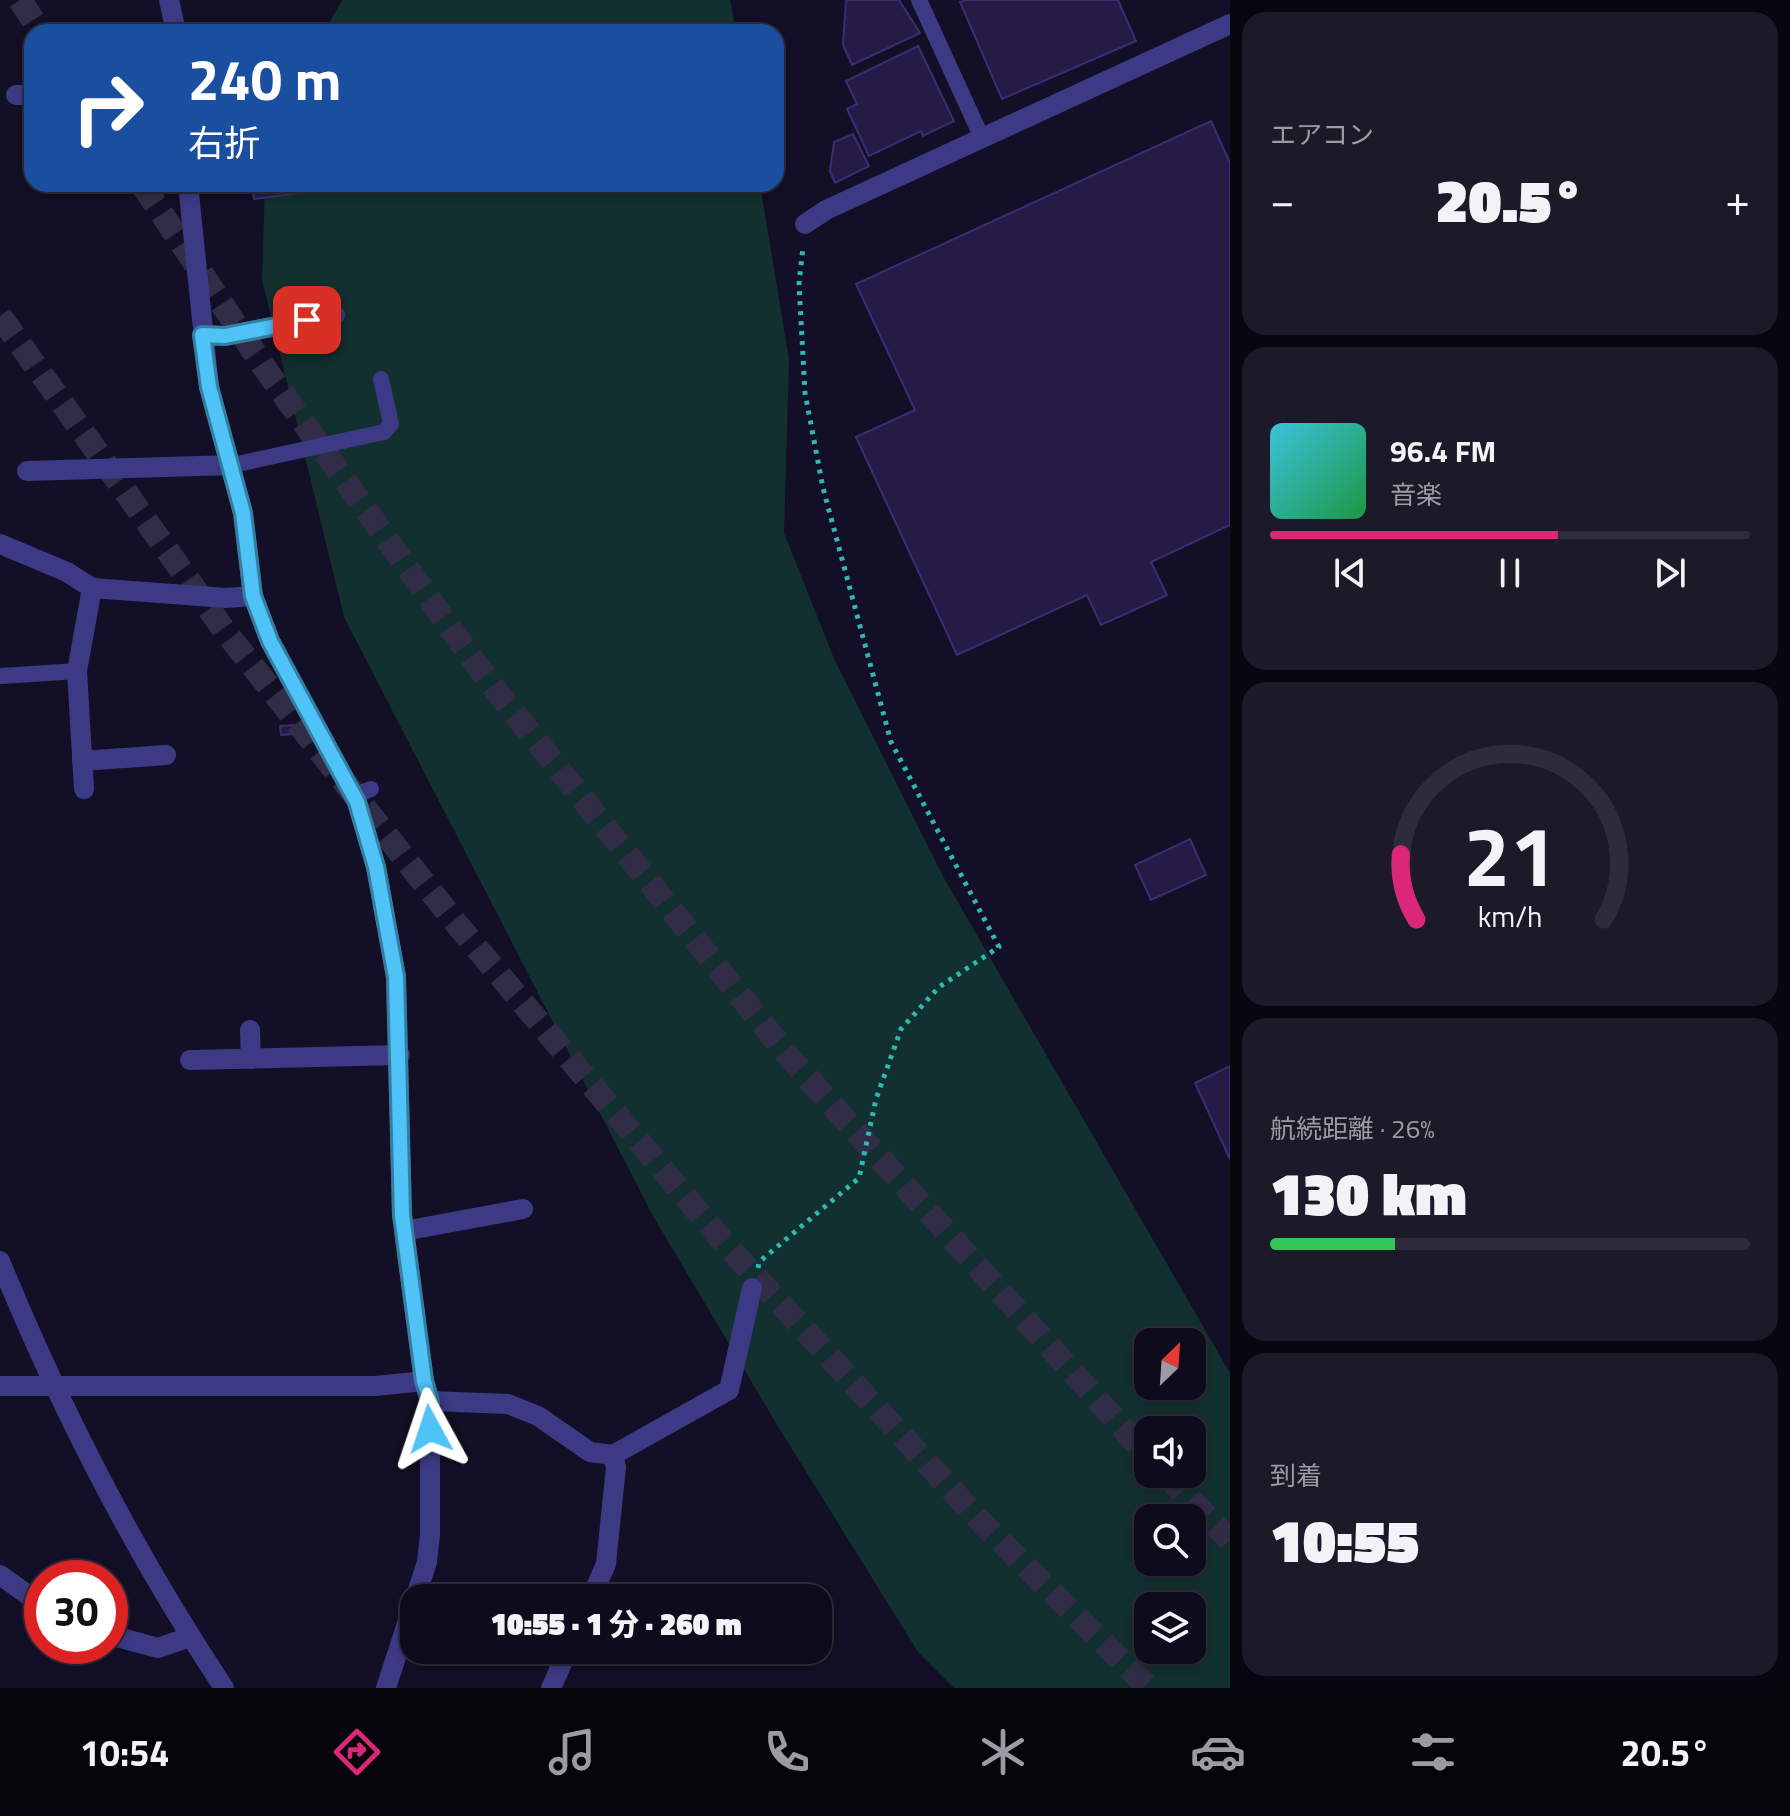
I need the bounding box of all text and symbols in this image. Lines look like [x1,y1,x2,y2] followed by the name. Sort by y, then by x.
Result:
[188,37,341,122] text: 240 m
[56,56,160,160] icon: right
[188,115,260,170] text: 右折
[1270,115,1374,154] text: エアコン
[1436,154,1584,245] text: 20.5°
[1270,166,1295,233] text: −
[1725,166,1750,233] text: +
[273,286,341,354] pin
[285,298,329,342] icon: arrive
[1390,428,1496,474] text: 96.4 FM
[1390,475,1442,514] text: 音楽
[1328,551,1372,595] icon: previous
[1488,551,1532,595] icon: pause
[1648,551,1692,595] icon: next
[1463,792,1557,918] text: 21
[1478,895,1542,938] text: km/h
[1270,1109,1435,1148] text: 航続距離 · 26%
[1270,1147,1467,1238] text: 130 km
[1134,1328,1206,1400] north arrow
[1134,1328,1206,1664] map controls
[388,1387,472,1471] position arrow
[1134,1416,1206,1488] button: sound
[1270,1456,1322,1495] text: 到着
[1270,1494,1419,1585] text: 10:55
[1134,1504,1206,1576] button: search
[24,1560,128,1664] speed limit sign: 30
[1134,1592,1206,1664] button: layers
[490,1601,742,1647] text: 10:55 · 1 分 · 260 m
[329,1724,385,1780] icon: directions
[544,1724,600,1780] icon: music
[759,1724,815,1780] icon: phone
[975,1724,1031,1780] icon: climate
[1190,1724,1246,1780] icon: car
[1405,1724,1461,1780] icon: filters
[80,1725,170,1780] text: 10:54
[1620,1725,1710,1780] text: 20.5°

